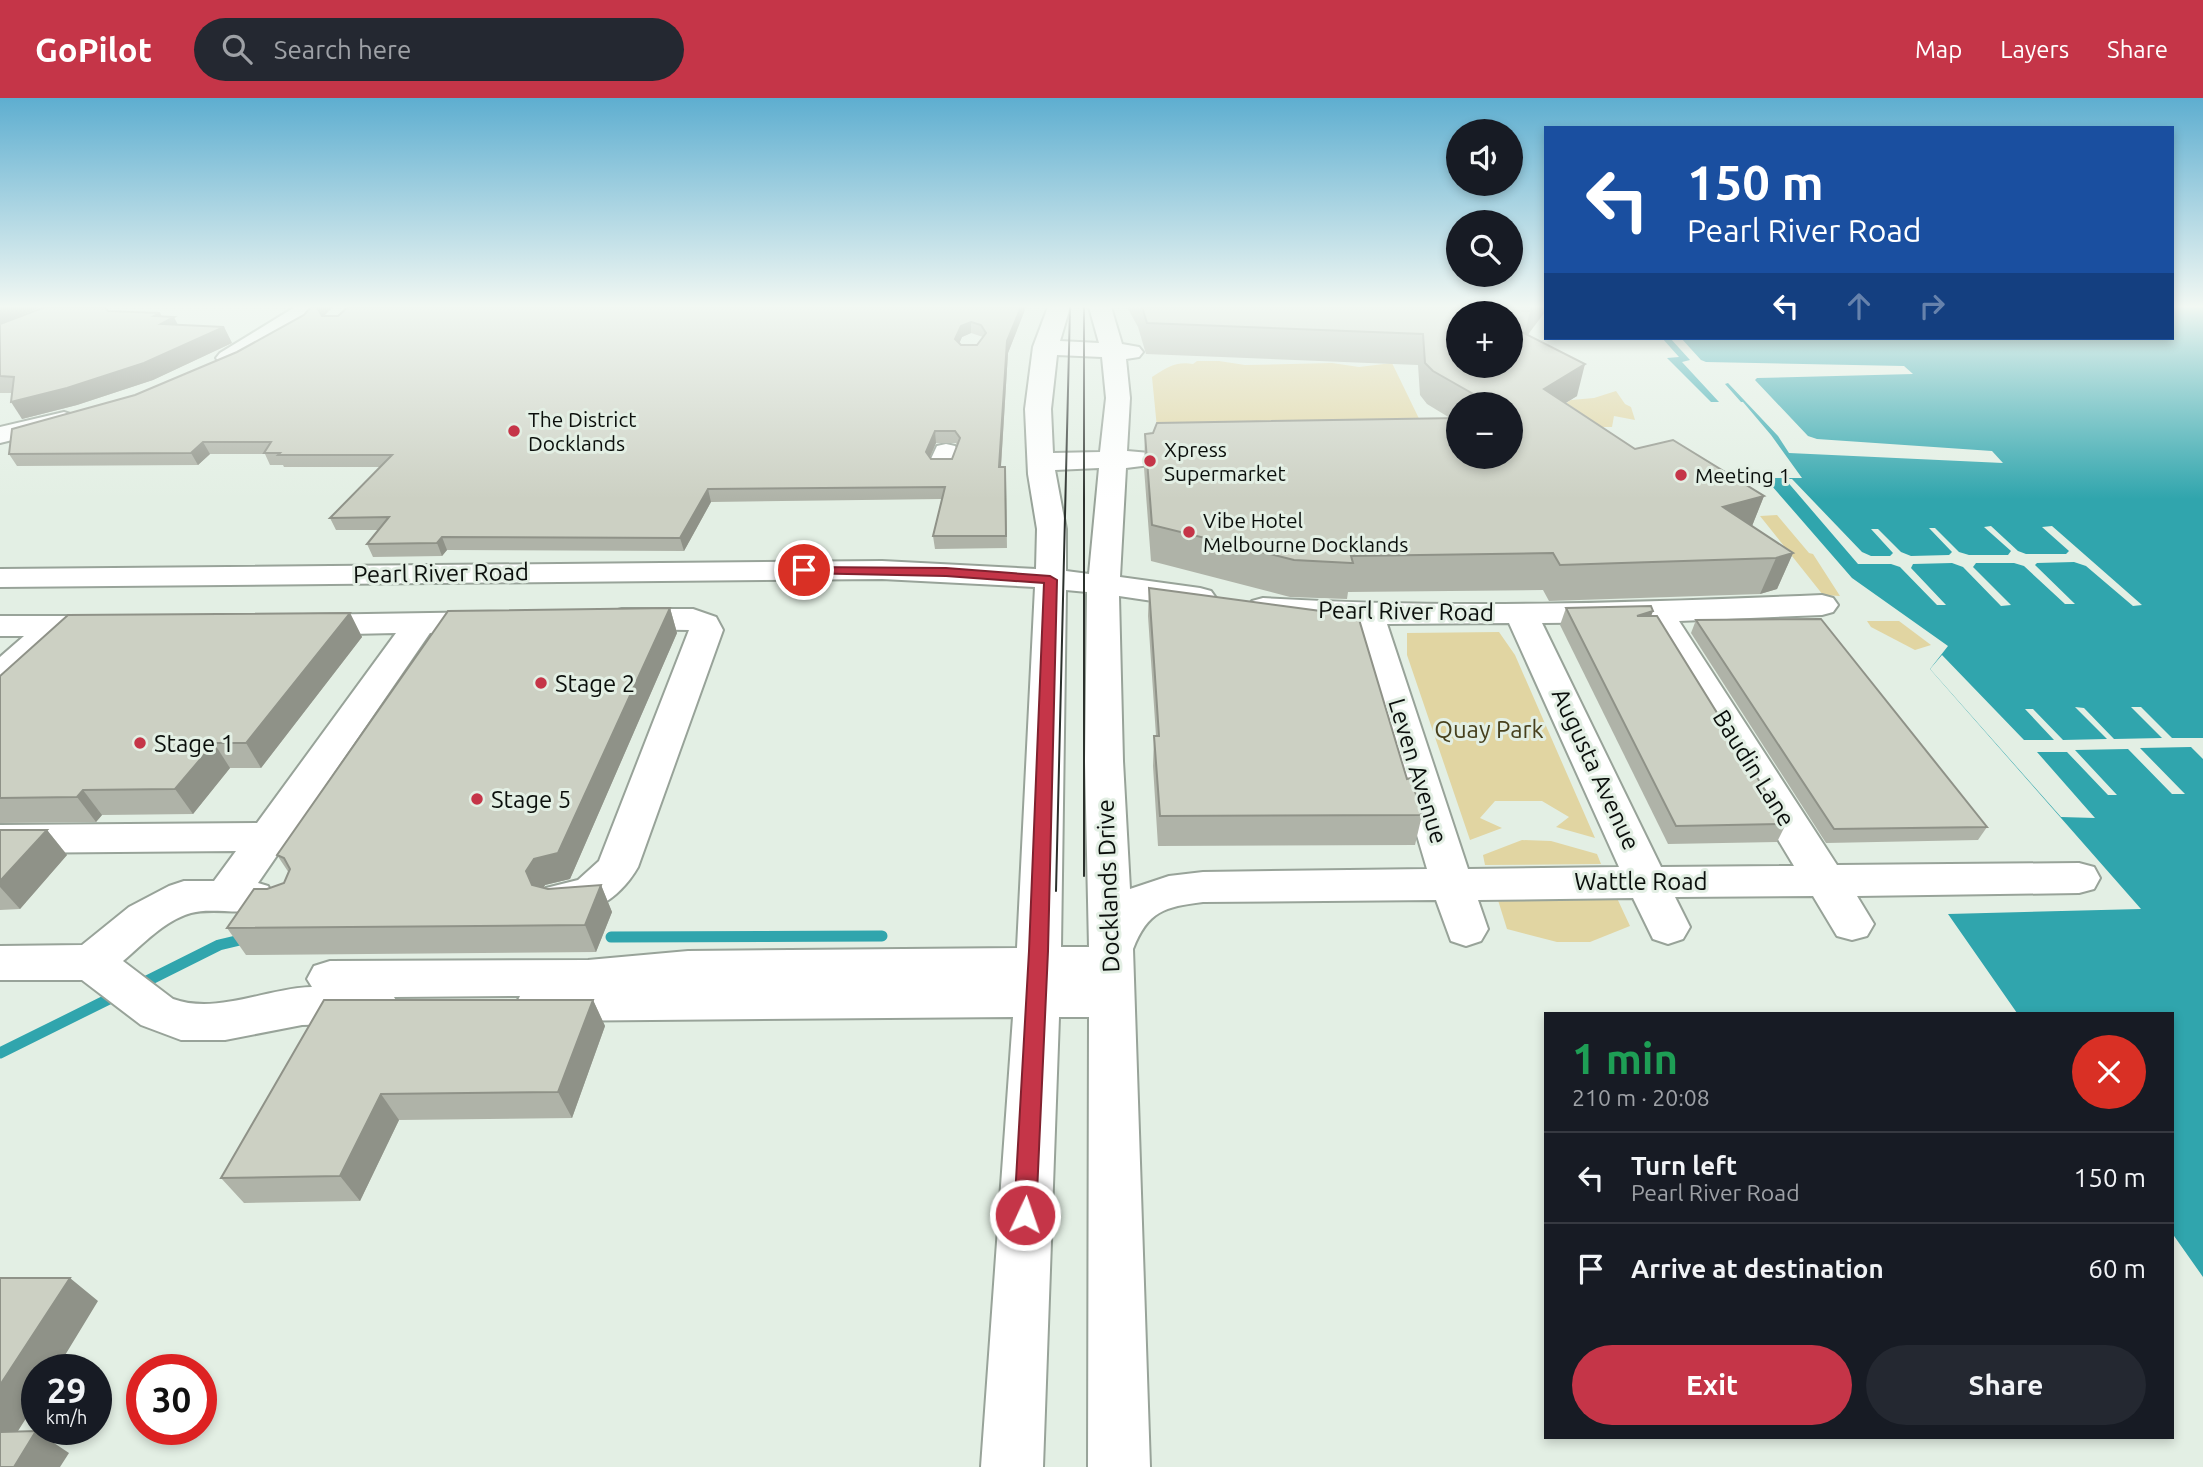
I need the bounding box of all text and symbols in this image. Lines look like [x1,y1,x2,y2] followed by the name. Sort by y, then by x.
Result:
[194,18,684,81] search box
[218,30,256,68] icon: search
[35,31,152,68] text: GoPilot
[274,35,411,64] text: Search here
[1915,36,1962,63] text: Map
[2000,36,2069,63] text: Layers
[2107,36,2168,63] text: Share
[1446,119,1523,469] map controls
[1446,119,1523,196] button: sound
[1572,154,1663,245] icon: left
[1687,154,1824,209] text: 150 m
[1446,210,1523,287] button: search
[1687,212,1922,248] text: Pearl River Road
[1767,287,1805,325] icon: left
[1840,287,1878,325] icon: ahead
[1913,287,1951,325] icon: right
[1446,301,1523,378] button: +
[1446,392,1523,469] button: −
[528,407,636,455] place label: The District Docklands
[506,423,522,439] marker: The District Docklands
[1164,437,1286,485] place label: Xpress Supermarket
[1142,453,1158,469] marker: Xpress Supermarket
[1695,463,1791,487] place label: Meeting 1
[1673,467,1689,483] marker: Meeting 1
[1203,508,1408,556] place label: Vibe Hotel Melbourne Docklands
[1181,524,1197,540] marker: Vibe Hotel Melbourne Docklands
[774,540,834,600] pin
[785,551,823,589] icon: arrive
[353,558,529,588] street label: Pearl River Road
[1318,596,1494,626] street label: Pearl River Road
[555,670,635,697] place label: Stage 2
[533,675,549,691] marker: Stage 2
[1547,684,1645,854] street label: Augusta Avenue
[1383,695,1453,847] street label: Leven Avenue
[1708,705,1800,831] street label: Baudin Lane
[1434,716,1544,743] park label: Quay Park
[154,730,234,757] place label: Stage 1
[132,735,148,751] marker: Stage 1
[491,786,571,813] place label: Stage 5
[469,791,485,807] marker: Stage 5
[1091,799,1125,973] street label: Docklands Drive
[1574,868,1708,895] street label: Wattle Road
[1572,1035,1678,1082] text: 1 min
[2072,1035,2146,1109] button: close
[1572,1085,1710,1110] text: 210 m · 20:08
[1631,1151,1737,1180] text: Turn left
[1572,1159,1610,1197] icon: left
[2074,1163,2146,1192] text: 150 m
[988,1178,1062,1252] position arrow
[1631,1180,1800,1205] text: Pearl River Road
[1572,1250,1610,1288] icon: arrive
[1631,1254,1884,1283] text: Arrive at destination
[2088,1254,2146,1283] text: 60 m
[1572,1345,1852,1425] button: Exit
[1866,1345,2146,1425] button: Share
[126,1354,217,1445] speed limit sign: 30
[47,1370,86,1410] text: 29
[46,1407,87,1427] text: km/h

